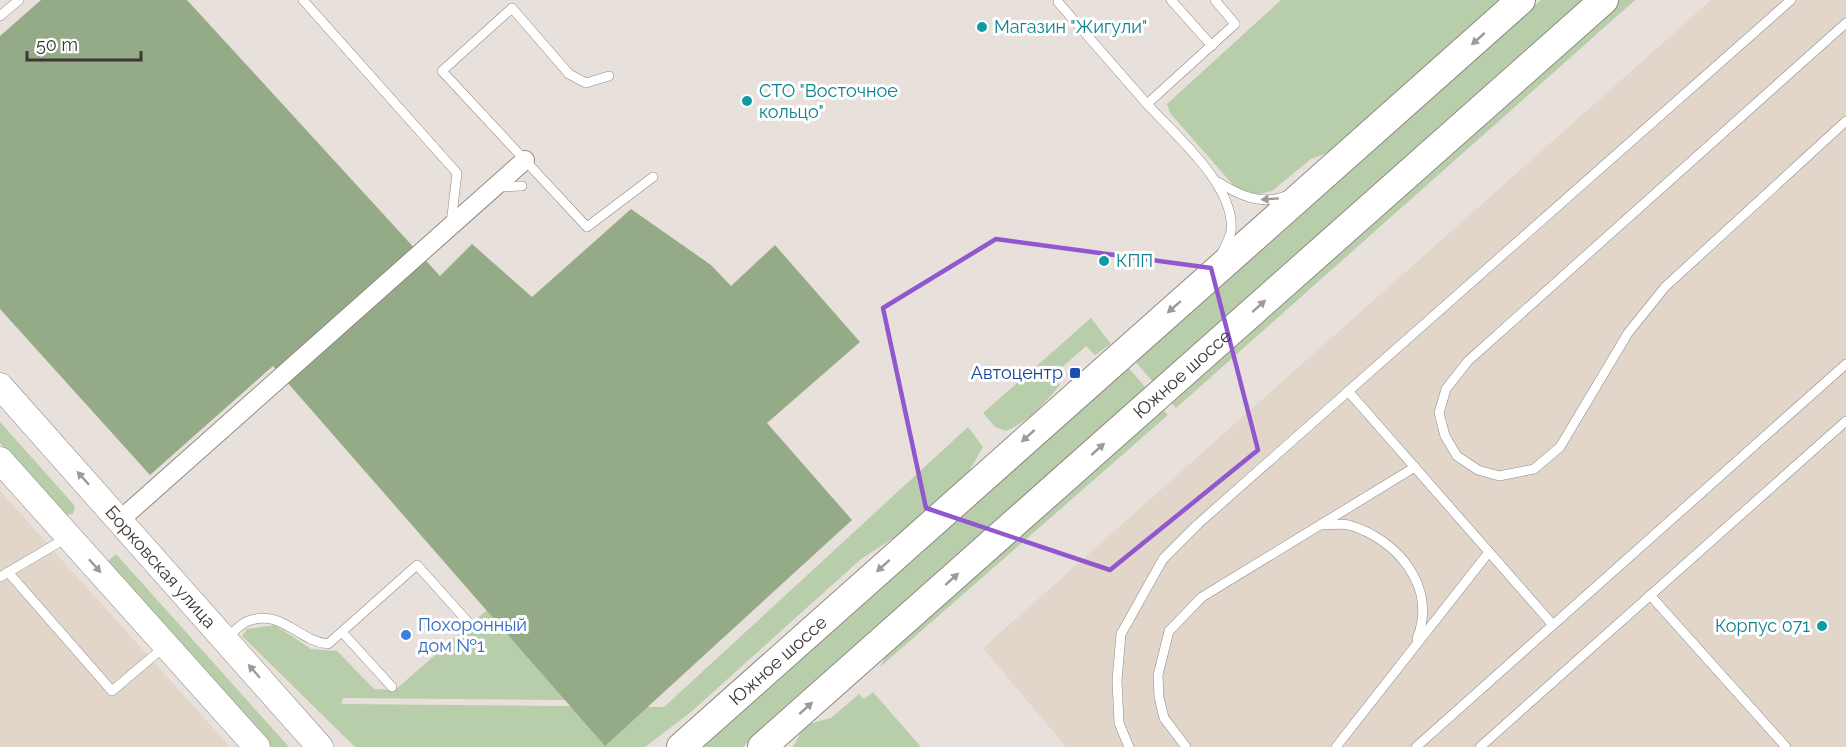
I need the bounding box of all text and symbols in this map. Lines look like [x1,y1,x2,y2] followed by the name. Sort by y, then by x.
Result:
[994,16,1147,37] place label: Магазин "Жигули"
[975,20,989,34] marker: Магазин "Жигули"
[27,24,141,62] scale bar
[1470,32,1485,46] one-way arrow
[36,34,78,55] text: 50 m
[759,80,898,122] place label: СТО "Восточное кольцо"
[740,94,754,108] marker: СТО "Восточное кольцо"
[1260,194,1279,204] one-way arrow
[1116,250,1153,271] place label: КПП
[1097,254,1111,268] marker: КПП
[1167,300,1182,313] one-way arrow
[1251,300,1266,313] one-way arrow
[1129,325,1236,422] street label: Южное шоссе
[971,362,1063,383] place label: Автоцентр
[1068,366,1082,380] marker: Автоцентр
[1021,429,1036,442] one-way arrow
[1090,442,1105,456] one-way arrow
[76,471,90,486] one-way arrow
[101,501,221,632] street label: Борковская улица
[88,558,102,573] one-way arrow
[875,559,890,573] one-way arrow
[944,573,959,586] one-way arrow
[725,611,831,709] street label: Южное шоссе
[418,614,527,656] place label: Похоронный дом №1
[1715,615,1810,636] place label: Корпус 071
[1815,619,1829,633] marker: Корпус 071
[399,628,413,642] marker: Похоронный дом №1
[247,664,261,679] one-way arrow
[798,702,813,715] one-way arrow

